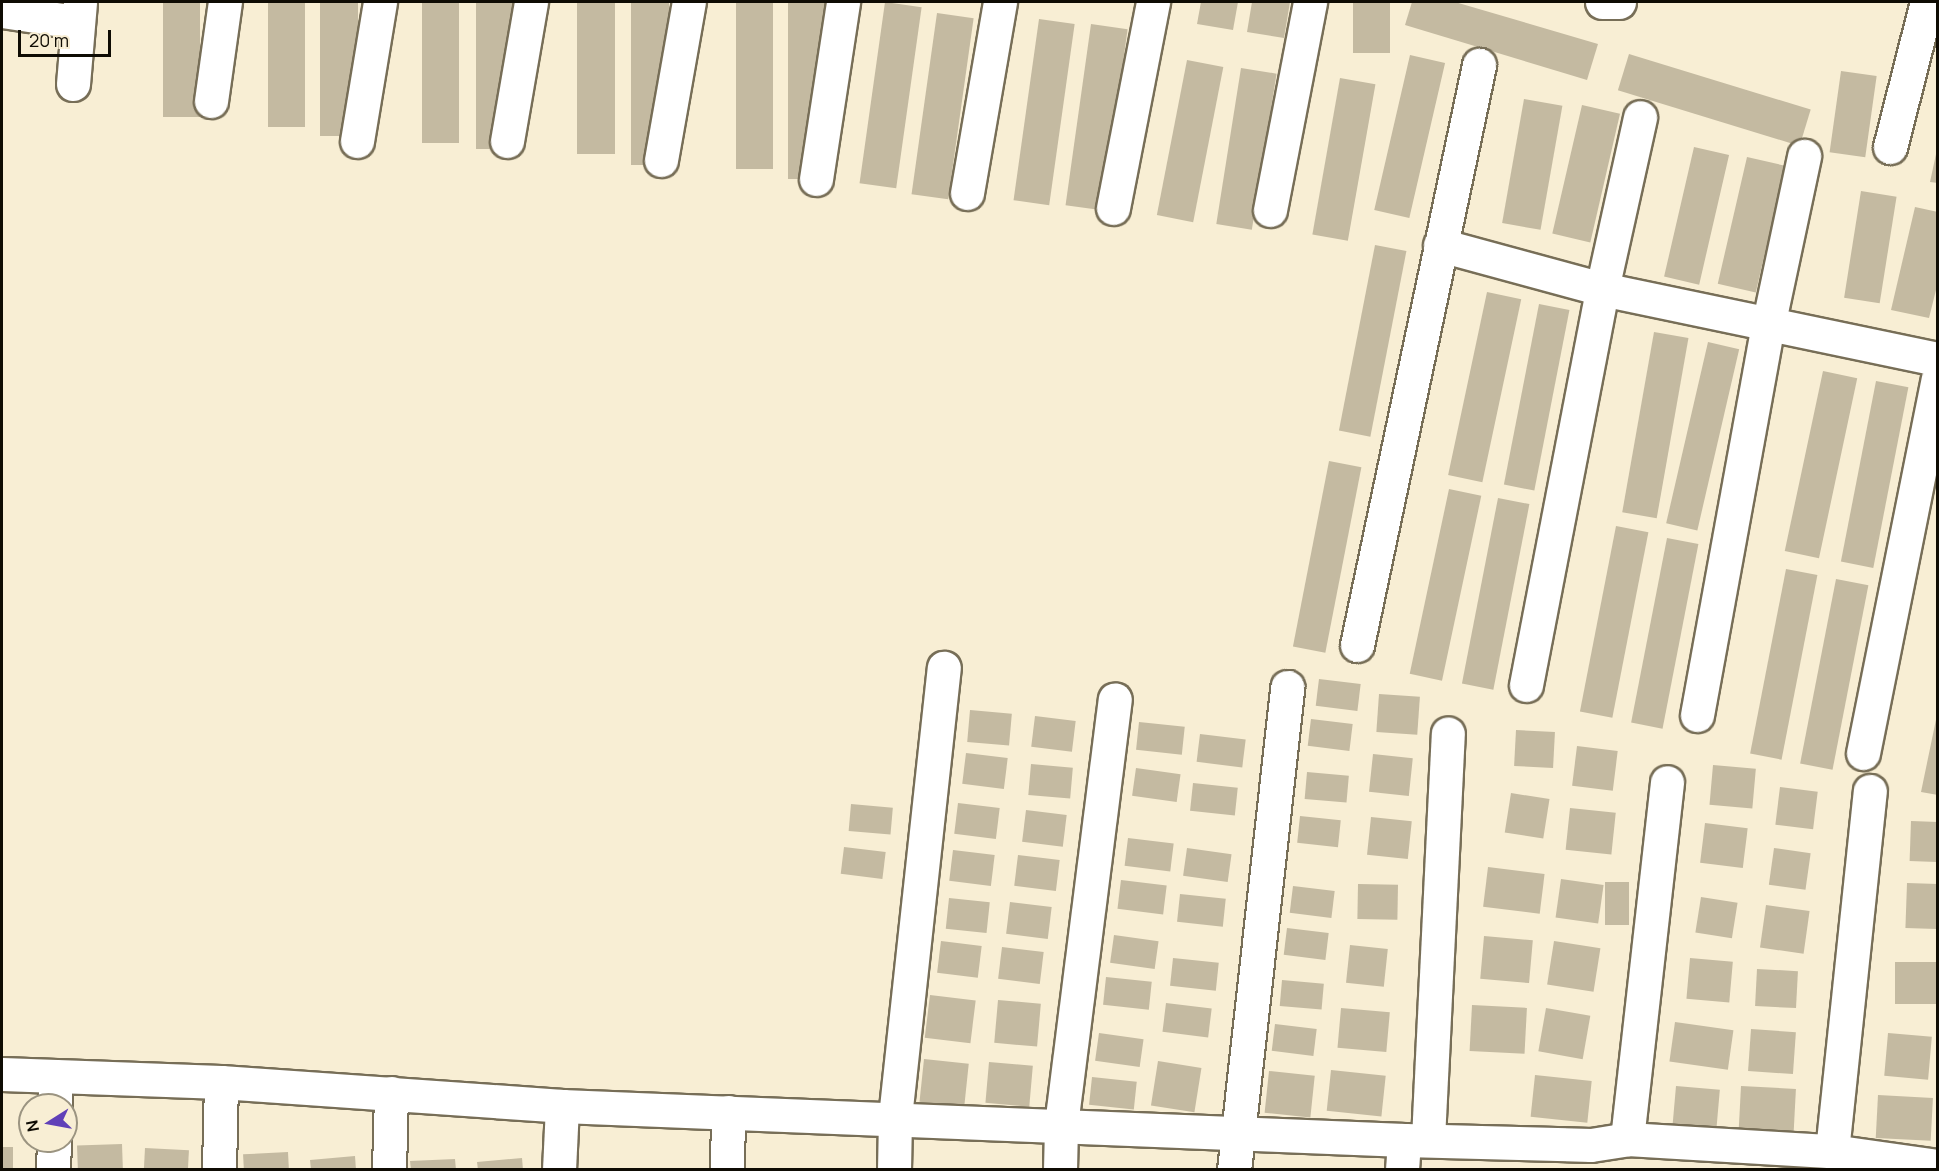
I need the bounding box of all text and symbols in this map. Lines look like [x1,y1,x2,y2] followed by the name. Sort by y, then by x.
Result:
[21,18,114,56] scale bar
[29,28,69,52] text: 20 m
[18,1093,78,1153] north arrow
[20,1118,44,1134] text: N

